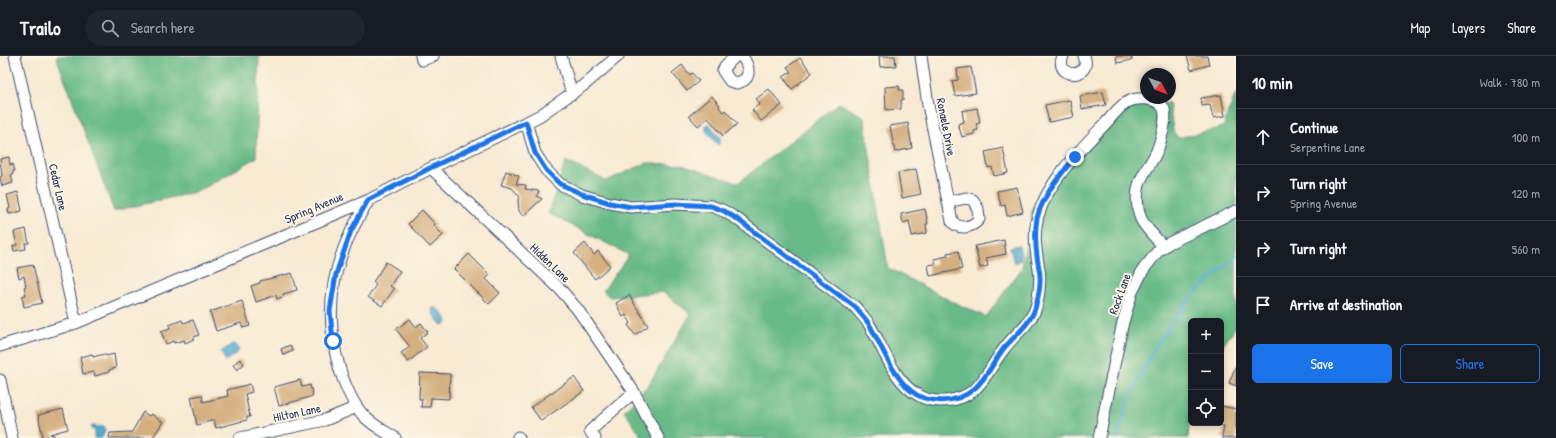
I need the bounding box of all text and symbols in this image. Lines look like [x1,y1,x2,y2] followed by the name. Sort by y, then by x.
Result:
[85,10,365,46] search box
[20,15,61,41] text: Trailo
[99,17,121,39] icon: search
[131,17,195,38] text: Search here
[1410,18,1430,37] text: Map
[1452,18,1485,37] text: Layers
[1507,18,1536,37] text: Share
[1140,68,1176,104] north arrow
[1252,71,1293,94] text: 10 min
[1480,73,1540,91] text: Walk · 780 m
[933,97,960,157] street label: Ronaele Drive
[1290,117,1338,138] text: Continue
[1252,126,1274,148] icon: ahead
[1512,128,1540,146] text: 100 m
[1290,138,1365,156] text: Serpentine Lane
[1066,148,1084,166] route end
[45,162,72,212] street label: Cedar Lane
[1290,173,1346,194] text: Turn right
[1252,182,1274,204] icon: right
[1512,184,1540,202] text: 120 m
[282,188,346,227] street label: Spring Avenue
[1290,194,1357,212] text: Spring Avenue
[1252,238,1274,260] icon: right
[1290,238,1346,259] text: Turn right
[526,239,574,286] street label: Hidden Lane
[1512,240,1540,258] text: 560 m
[1104,271,1135,316] street label: Rock Lane
[1252,294,1274,316] icon: arrive
[1290,294,1402,315] text: Arrive at destination
[1188,318,1224,426] map controls
[1188,318,1224,354] button: +
[324,332,342,350] route start
[1252,344,1392,383] button: Save
[1400,344,1540,383] button: Share
[1188,354,1224,390] button: −
[1188,390,1224,426] button: locate
[272,399,322,426] street label: Hilton Lane

